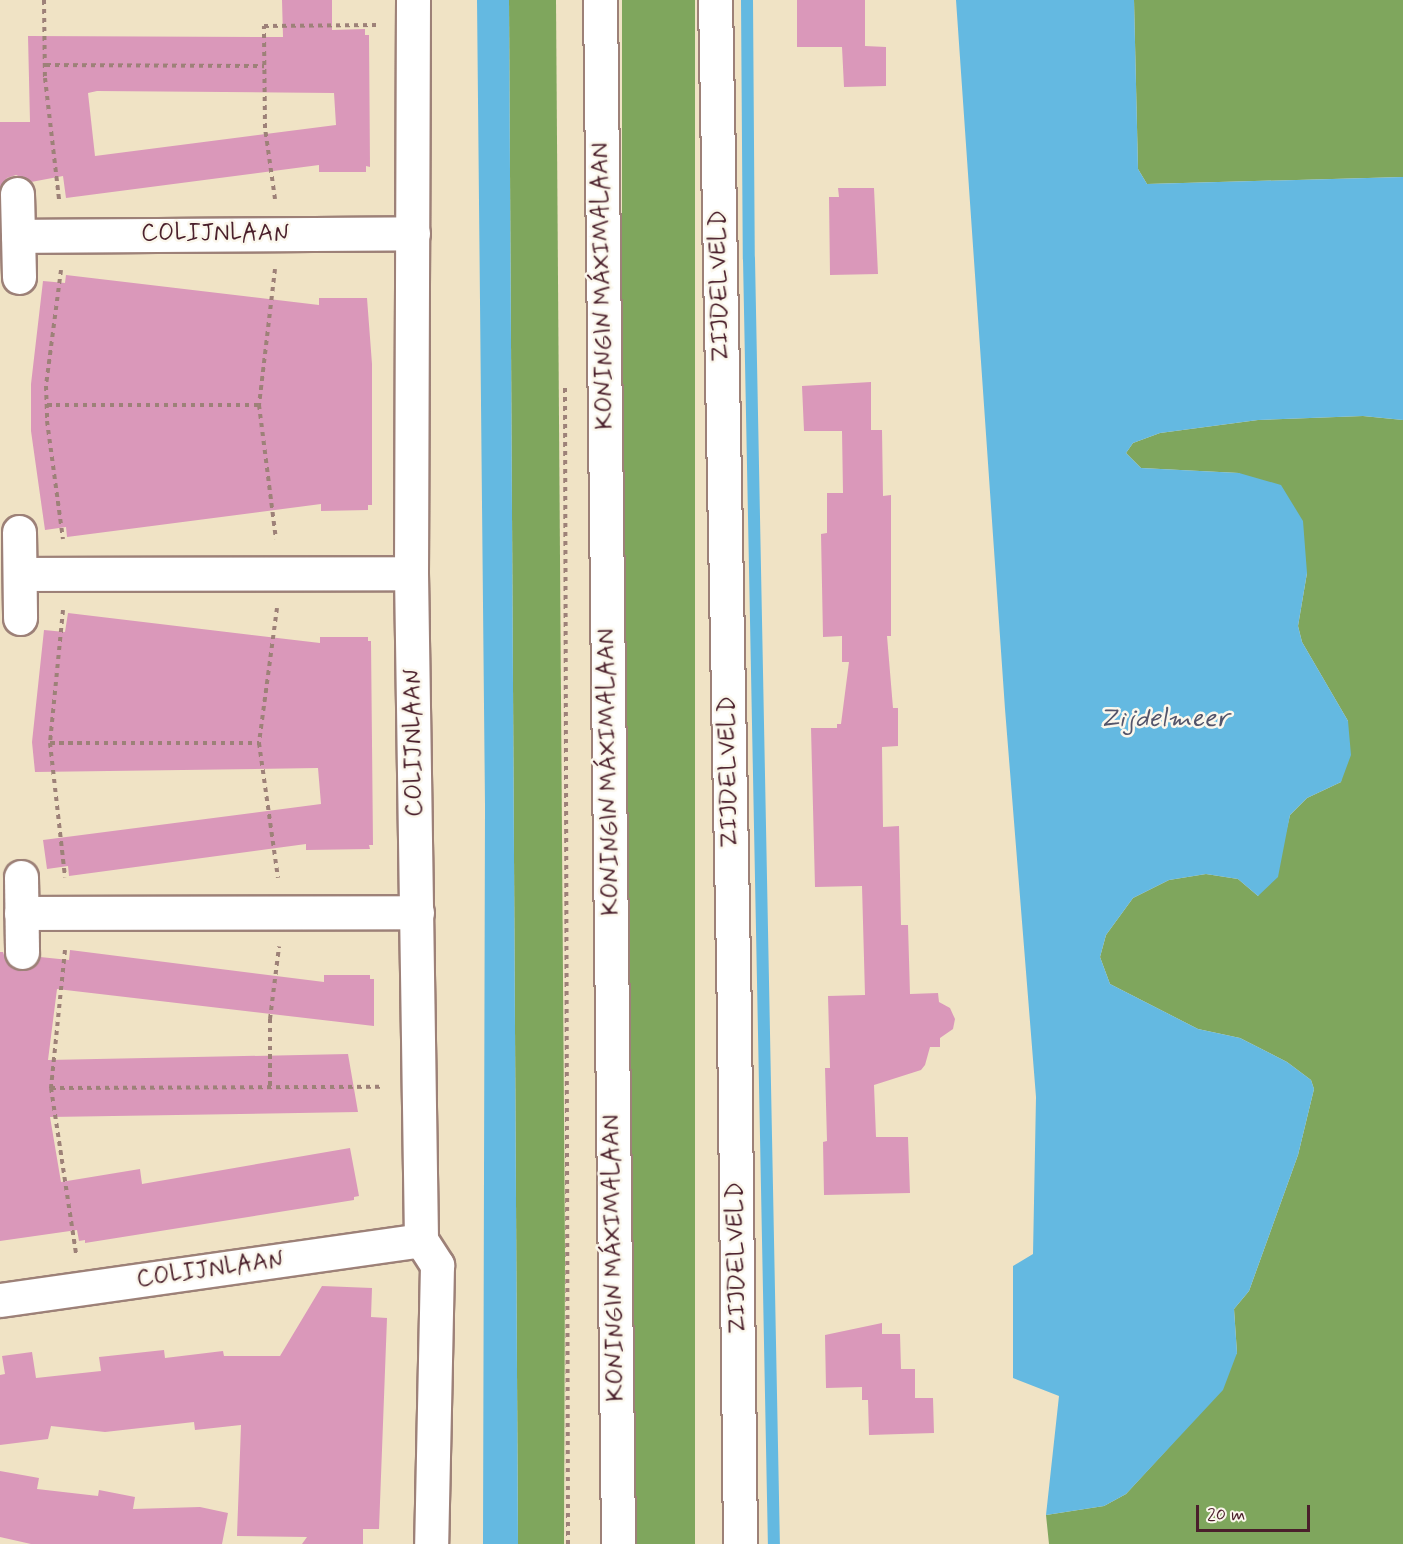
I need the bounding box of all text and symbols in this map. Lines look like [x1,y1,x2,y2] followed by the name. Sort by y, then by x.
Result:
[586,141,620,431] street label: KONINGIN MÁXIMALAAN
[704,210,736,362] street label: ZIJDELVELD
[141,220,289,248] street label: COLIJNLAAN
[592,627,626,917] street label: KONINGIN MÁXIMALAAN
[398,669,430,817] street label: COLIJNLAAN
[713,696,745,848] street label: ZIJDELVELD
[1099,704,1229,736] water label: Zijdelmeer
[597,1113,631,1403] street label: KONINGIN MÁXIMALAAN
[721,1182,753,1334] street label: ZIJDELVELD
[135,1245,285,1295] street label: COLIJNLAAN
[1199,1493,1313,1531] scale bar
[1207,1503,1245,1527] text: 20 m

